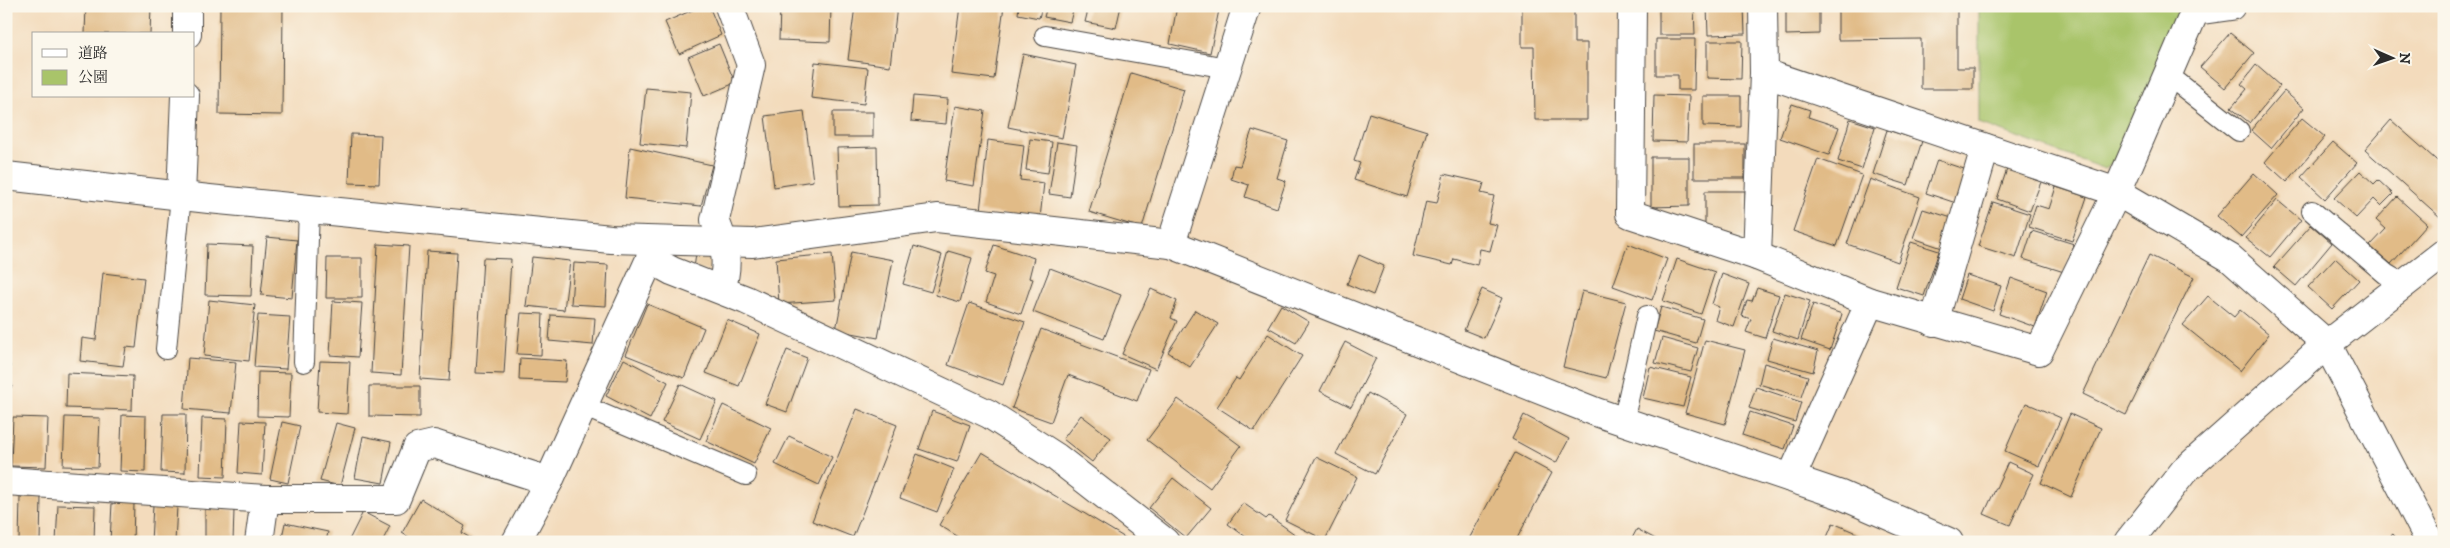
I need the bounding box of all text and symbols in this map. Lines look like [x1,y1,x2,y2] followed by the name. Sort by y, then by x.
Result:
[32,32,195,98] legend
[2368,32,2418,82] north arrow
[78,44,108,63] text: 道路
[2395,52,2413,65] text: N
[78,68,108,87] text: 公園

